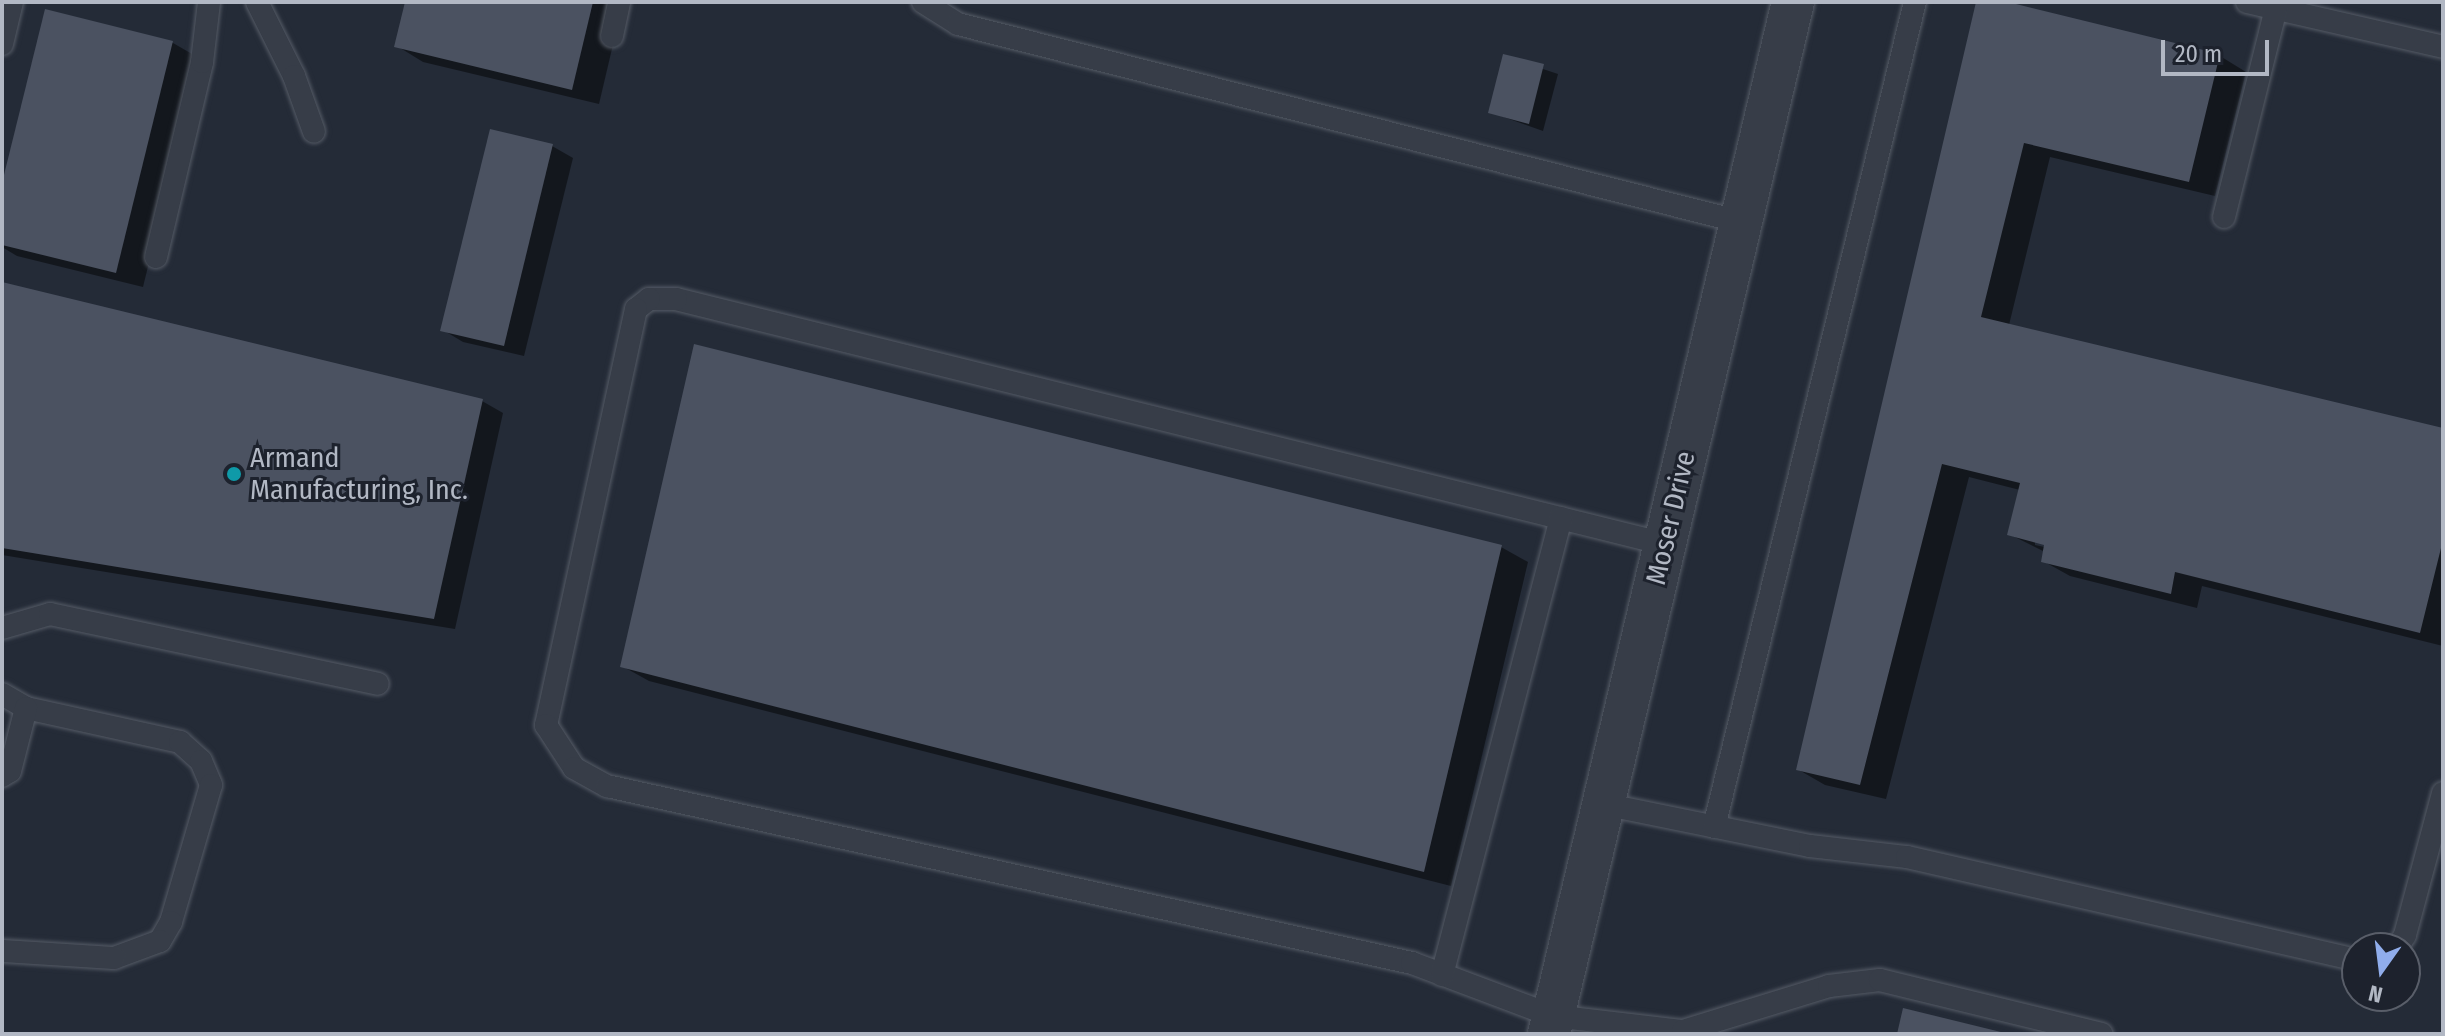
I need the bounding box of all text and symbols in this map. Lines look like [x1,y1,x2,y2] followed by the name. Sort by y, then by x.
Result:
[2165,24,2273,74] scale bar
[2175,40,2222,68] text: 20 m
[250,441,468,507] place label: Armand Manufacturing, Inc.
[1639,448,1703,588] street label: Moser Drive
[225,465,243,483] marker: Armand Manufacturing, Inc.
[2341,932,2421,1012] north arrow
[2366,979,2385,1009] text: N

